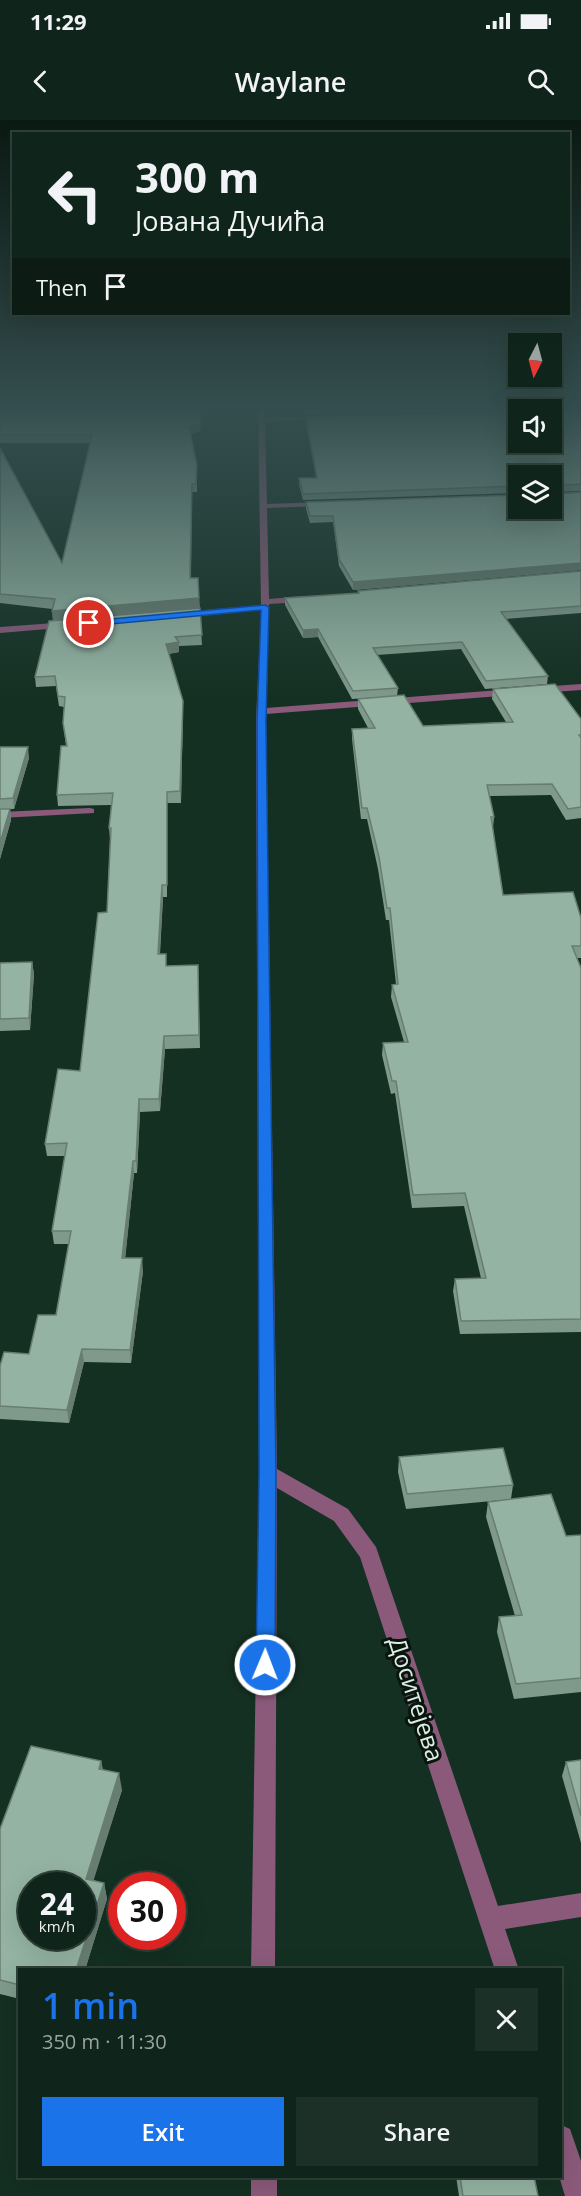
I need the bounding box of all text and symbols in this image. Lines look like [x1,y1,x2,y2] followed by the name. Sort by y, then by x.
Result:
[30,6,87,36] text: 11:29
[235,63,346,100] text: Waylane
[24,65,57,98] icon: back
[524,65,557,98] icon: search
[135,148,259,205] text: 300 m
[36,156,114,234] icon: left
[135,202,325,239] text: Јована Дучића
[99,270,132,303] icon: arrive
[36,272,87,302] text: Then
[508,333,562,387] north arrow
[508,333,562,519] map controls
[508,399,562,453] button: sound
[508,465,562,519] button: layers
[63,597,114,648] pin
[72,606,105,639] icon: arrive
[233,1633,297,1697] position arrow
[381,1633,453,1765] street label: Доситејева
[108,1872,186,1950] speed limit sign: 30
[40,1883,74,1924] text: 24
[39,1916,75,1936] text: km/h
[42,1981,139,2030] text: 1 min
[475,1988,538,2051] button: close
[42,2028,167,2055] text: 350 m · 11:30
[42,2097,284,2166] button: Exit
[296,2097,538,2166] button: Share

